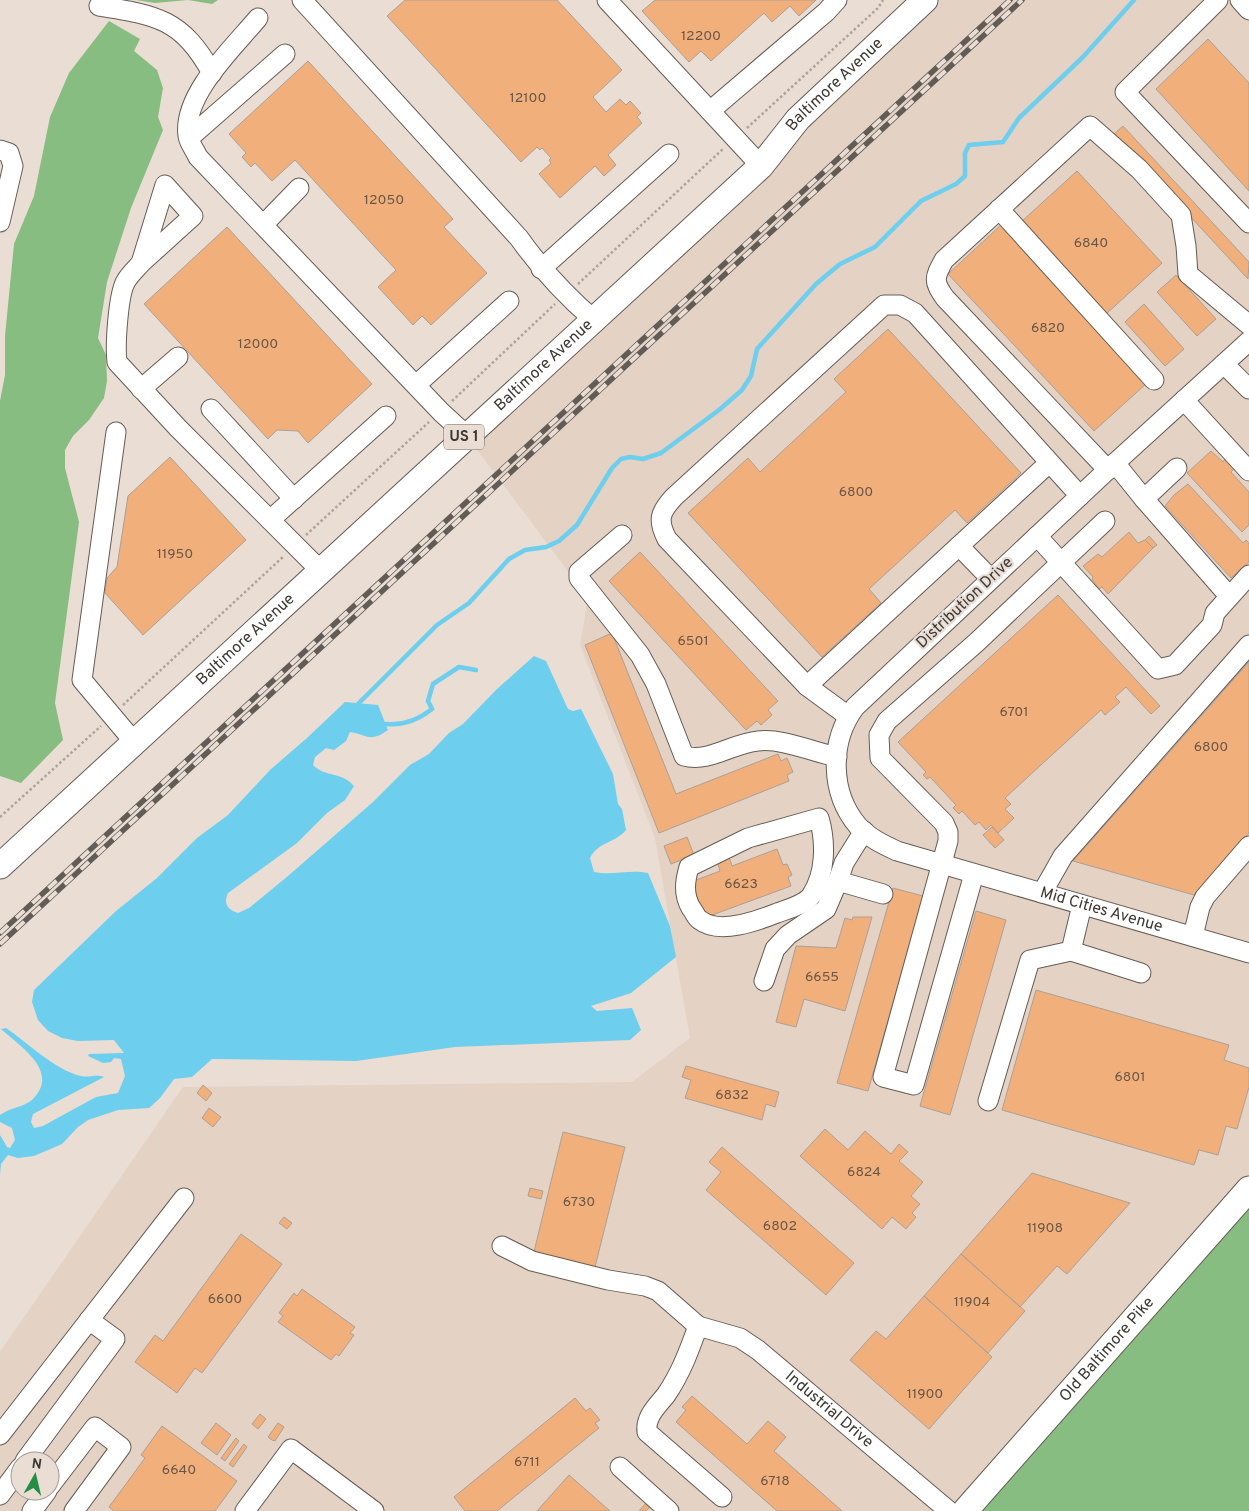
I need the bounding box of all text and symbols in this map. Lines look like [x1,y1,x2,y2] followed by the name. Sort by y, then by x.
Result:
[681,28,721,45] house number: 12200
[782,34,888,136] street label: Baltimore Avenue
[510,90,546,107] house number: 12100
[364,192,404,209] house number: 12050
[1074,235,1108,252] house number: 6840
[490,315,597,416] street label: Baltimore Avenue
[1031,320,1065,337] house number: 6820
[238,336,278,353] house number: 12000
[444,424,484,450] road number: US 1
[839,484,873,501] house number: 6800
[157,546,193,563] house number: 11950
[912,553,1018,653] street label: Distribution Drive
[192,590,299,690] street label: Baltimore Avenue
[677,633,709,650] house number: 6501
[999,704,1029,721] house number: 6701
[1194,739,1228,756] house number: 6800
[724,876,758,893] house number: 6623
[1038,883,1165,937] street label: Mid Cities Avenue
[805,969,839,986] house number: 6655
[1115,1069,1145,1086] house number: 6801
[715,1087,749,1104] house number: 6832
[847,1164,881,1181] house number: 6824
[563,1194,595,1211] house number: 6730
[763,1218,797,1235] house number: 6802
[1027,1220,1063,1237] house number: 11908
[208,1291,242,1308] house number: 6600
[1056,1293,1159,1406] street label: Old Baltimore Pike
[954,1294,990,1311] house number: 11904
[781,1367,877,1453] street label: Industrial Drive
[907,1386,943,1403] house number: 11900
[10,1451,60,1501] north arrow
[514,1454,540,1471] house number: 6711
[30,1455,43,1474] text: N
[162,1462,196,1479] house number: 6640
[760,1473,790,1490] house number: 6718

